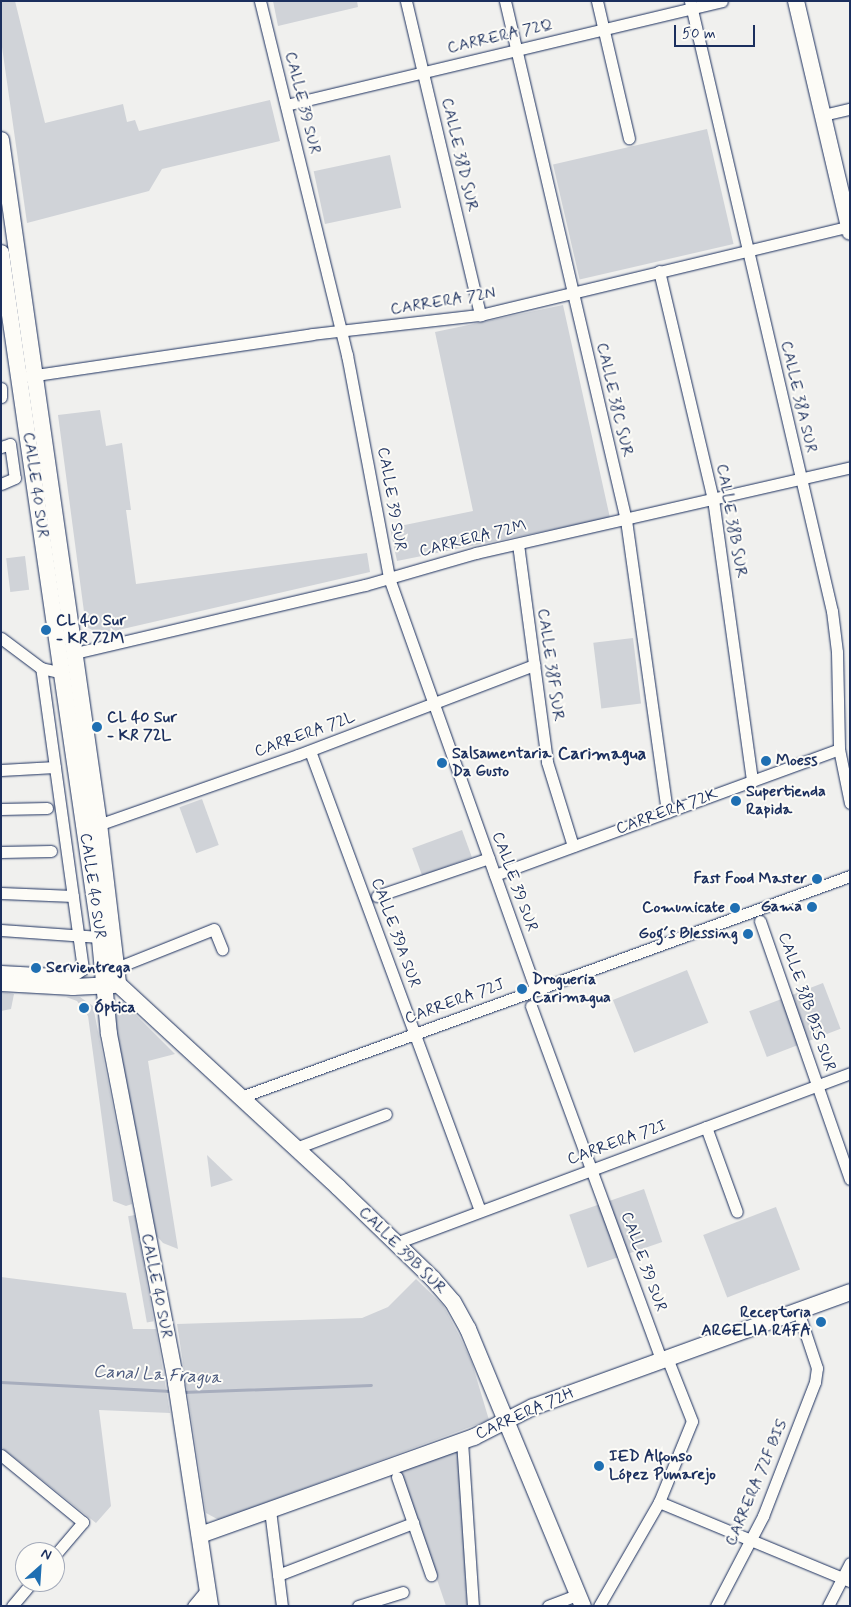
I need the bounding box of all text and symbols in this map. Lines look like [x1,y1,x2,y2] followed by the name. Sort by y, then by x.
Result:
[676,15,757,47] scale bar
[446,16,554,58] street label: CARRERA 72Q
[682,24,716,44] text: 50 m
[280,50,324,156] street label: CALLE 39 SUR
[437,97,481,213] street label: CALLE 38D SUR
[389,284,497,320] street label: CARRERA 72N
[776,339,820,455] street label: CALLE 38A SUR
[592,342,636,458] street label: CALLE 38C SUR
[18,431,52,539] street label: CALLE 40 SUR
[372,446,410,552] street label: CALLE 39 SUR
[712,463,750,579] street label: CALLE 38B SUR
[418,516,528,562] street label: CARRERA 72M
[533,608,567,722] street label: CALLE 38F SUR
[56,611,126,649] place label: CL 40 Sur - KR 72M
[40,624,52,636] marker: CL 40 Sur - KR 72M
[107,708,177,746] place label: CL 40 Sur - KR 72L
[252,708,358,762] street label: CARRERA 72L
[91,721,103,733] marker: CL 40 Sur - KR 72L
[558,743,646,765] district label: Carimagua
[452,744,551,782] place label: Salsamentaria Da Gusto
[776,751,818,771] place label: Moess
[760,755,772,767] marker: Moess
[436,757,448,769] marker: Salsamentaria Da Gusto
[746,782,826,820] place label: Supertienda Rapida
[614,785,720,839] street label: CARRERA 72K
[730,795,742,807] marker: Supertienda Rapida
[487,830,541,934] street label: CALLE 39 SUR
[75,832,109,940] street label: CALLE 40 SUR
[694,869,807,889] place label: Fast Food Master
[811,873,823,885] marker: Fast Food Master
[366,876,424,990] street label: CALLE 39A SUR
[761,897,802,917] place label: Gama
[642,898,725,918] place label: Comunicate
[806,901,818,913] marker: Gama
[729,902,741,914] marker: Comunicate
[641,924,738,944] place label: Gog´s Blessing
[742,928,754,940] marker: Gog´s Blessing
[773,930,839,1074] street label: CALLE 38B BIS SUR
[46,958,130,978] place label: Servientrega
[30,962,42,974] marker: Servientrega
[532,970,611,1008] place label: Drogueria Carimagua
[403,975,507,1029] street label: CARRERA 72J
[516,983,528,995] marker: Drogueria Carimagua
[94,998,136,1018] place label: Óptica
[78,1002,90,1014] marker: Óptica
[565,1116,669,1170] street label: CARRERA 72I
[355,1204,449,1298] street label: CALLE 39B SUR
[616,1210,670,1314] street label: CALLE 39 SUR
[136,1232,176,1340] street label: CALLE 40 SUR
[701,1303,811,1341] place label: Receptoria ARGELIA RAFA
[815,1316,827,1328] marker: Receptoria ARGELIA RAFA
[93,1361,221,1389] water label: Canal La Fragua
[473,1384,577,1444] street label: CARRERA 72H
[722,1417,792,1549] street label: CARRERA 72F BIS
[609,1447,719,1485] place label: IED Alfonso López Pumarejo
[593,1460,605,1472] marker: IED Alfonso López Pumarejo
[15,1542,65,1592] north arrow
[38,1544,54,1565] text: N

